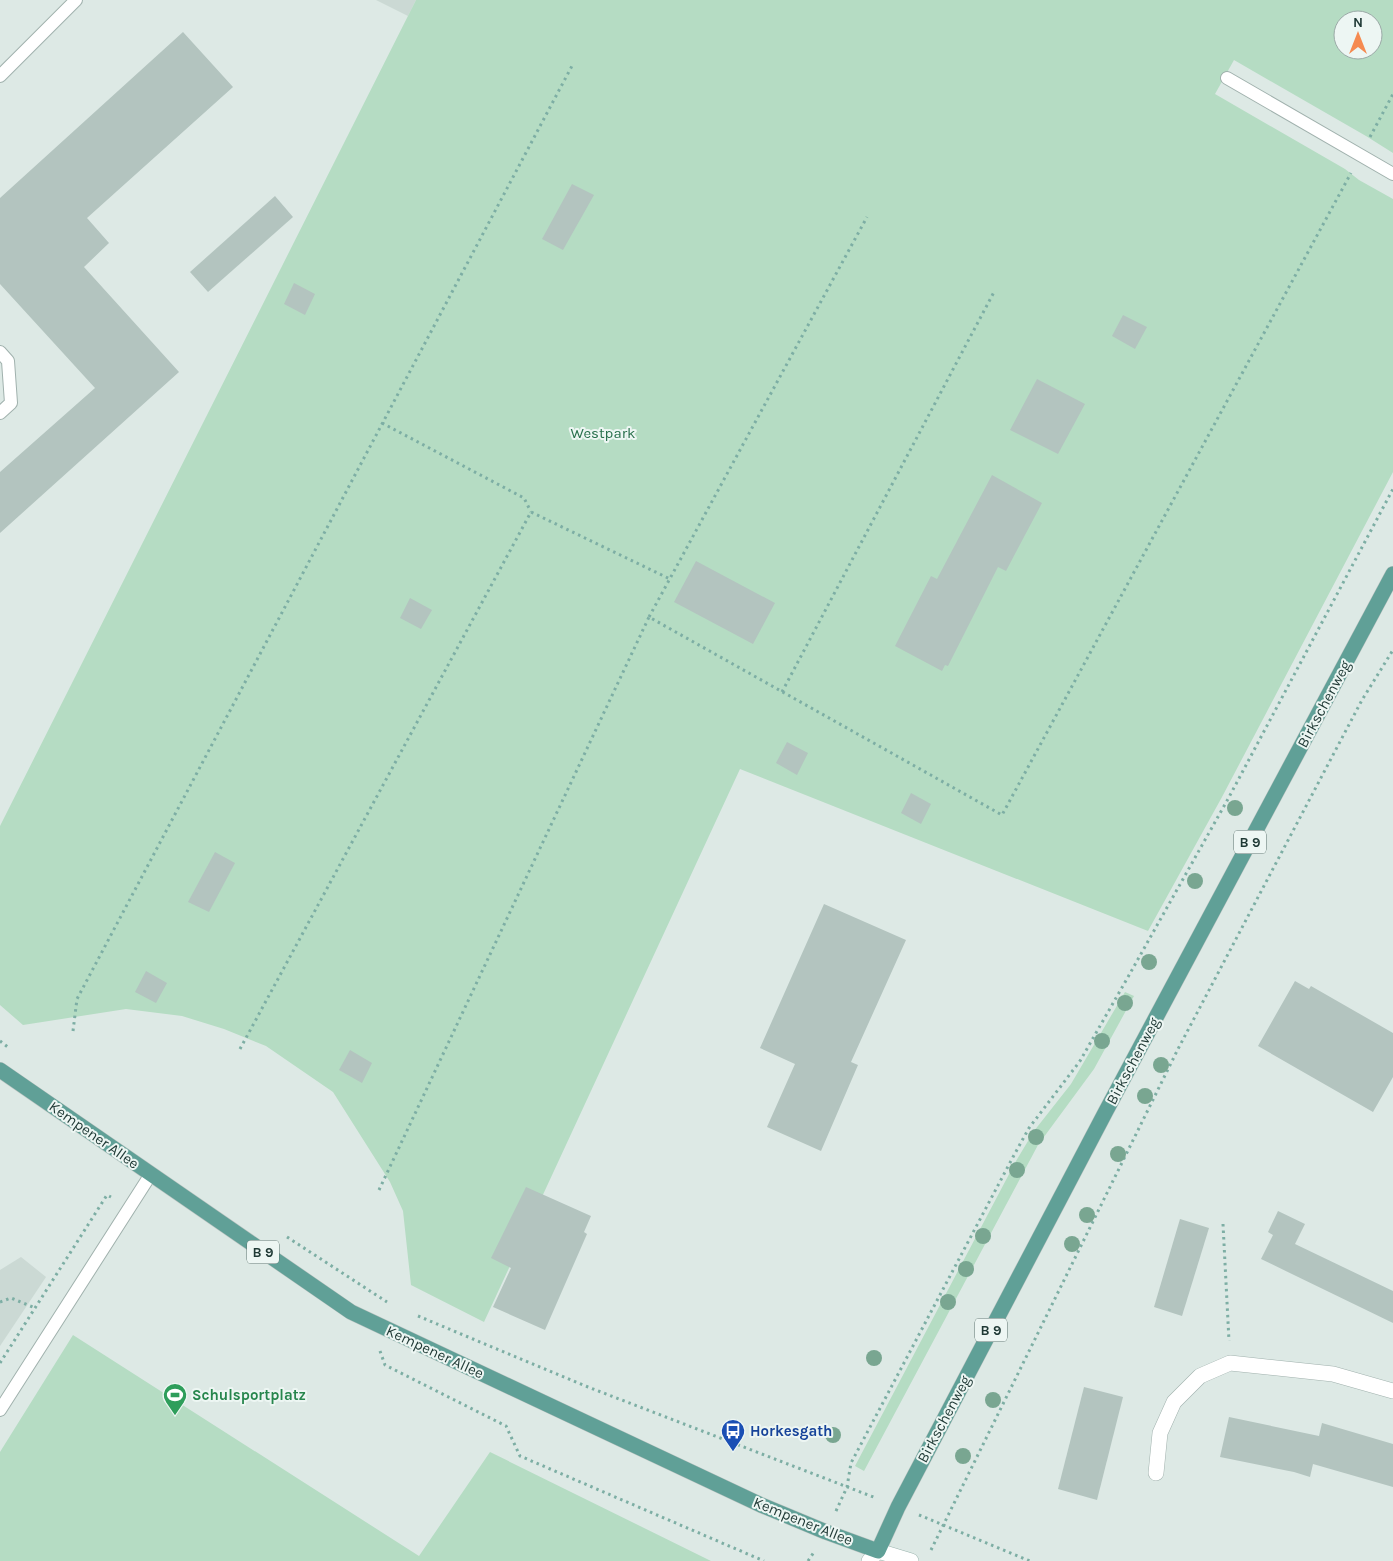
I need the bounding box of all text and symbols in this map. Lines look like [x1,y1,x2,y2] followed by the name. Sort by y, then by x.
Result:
[1333,10,1383,60] north arrow
[1353,14,1363,31] text: N
[570,424,636,442] park label: Westpark
[1293,657,1355,751] street label: Birkschenweg
[1234,830,1266,854] road number: B 9
[1102,1014,1164,1108] street label: Birkschenweg
[46,1097,142,1173] street label: Kempener Allee
[247,1240,279,1264] road number: B 9
[975,1318,1007,1342] road number: B 9
[383,1322,487,1382] street label: Kempener Allee
[913,1372,975,1466] street label: Birkschenweg
[162,1382,188,1416] sports icon: Schulsportplatz
[192,1386,306,1404] place label: Schulsportplatz
[720,1418,746,1452] bus stop icon: Horkesgath
[750,1422,832,1440] place label: Horkesgath
[751,1493,855,1549] street label: Kempener Allee

